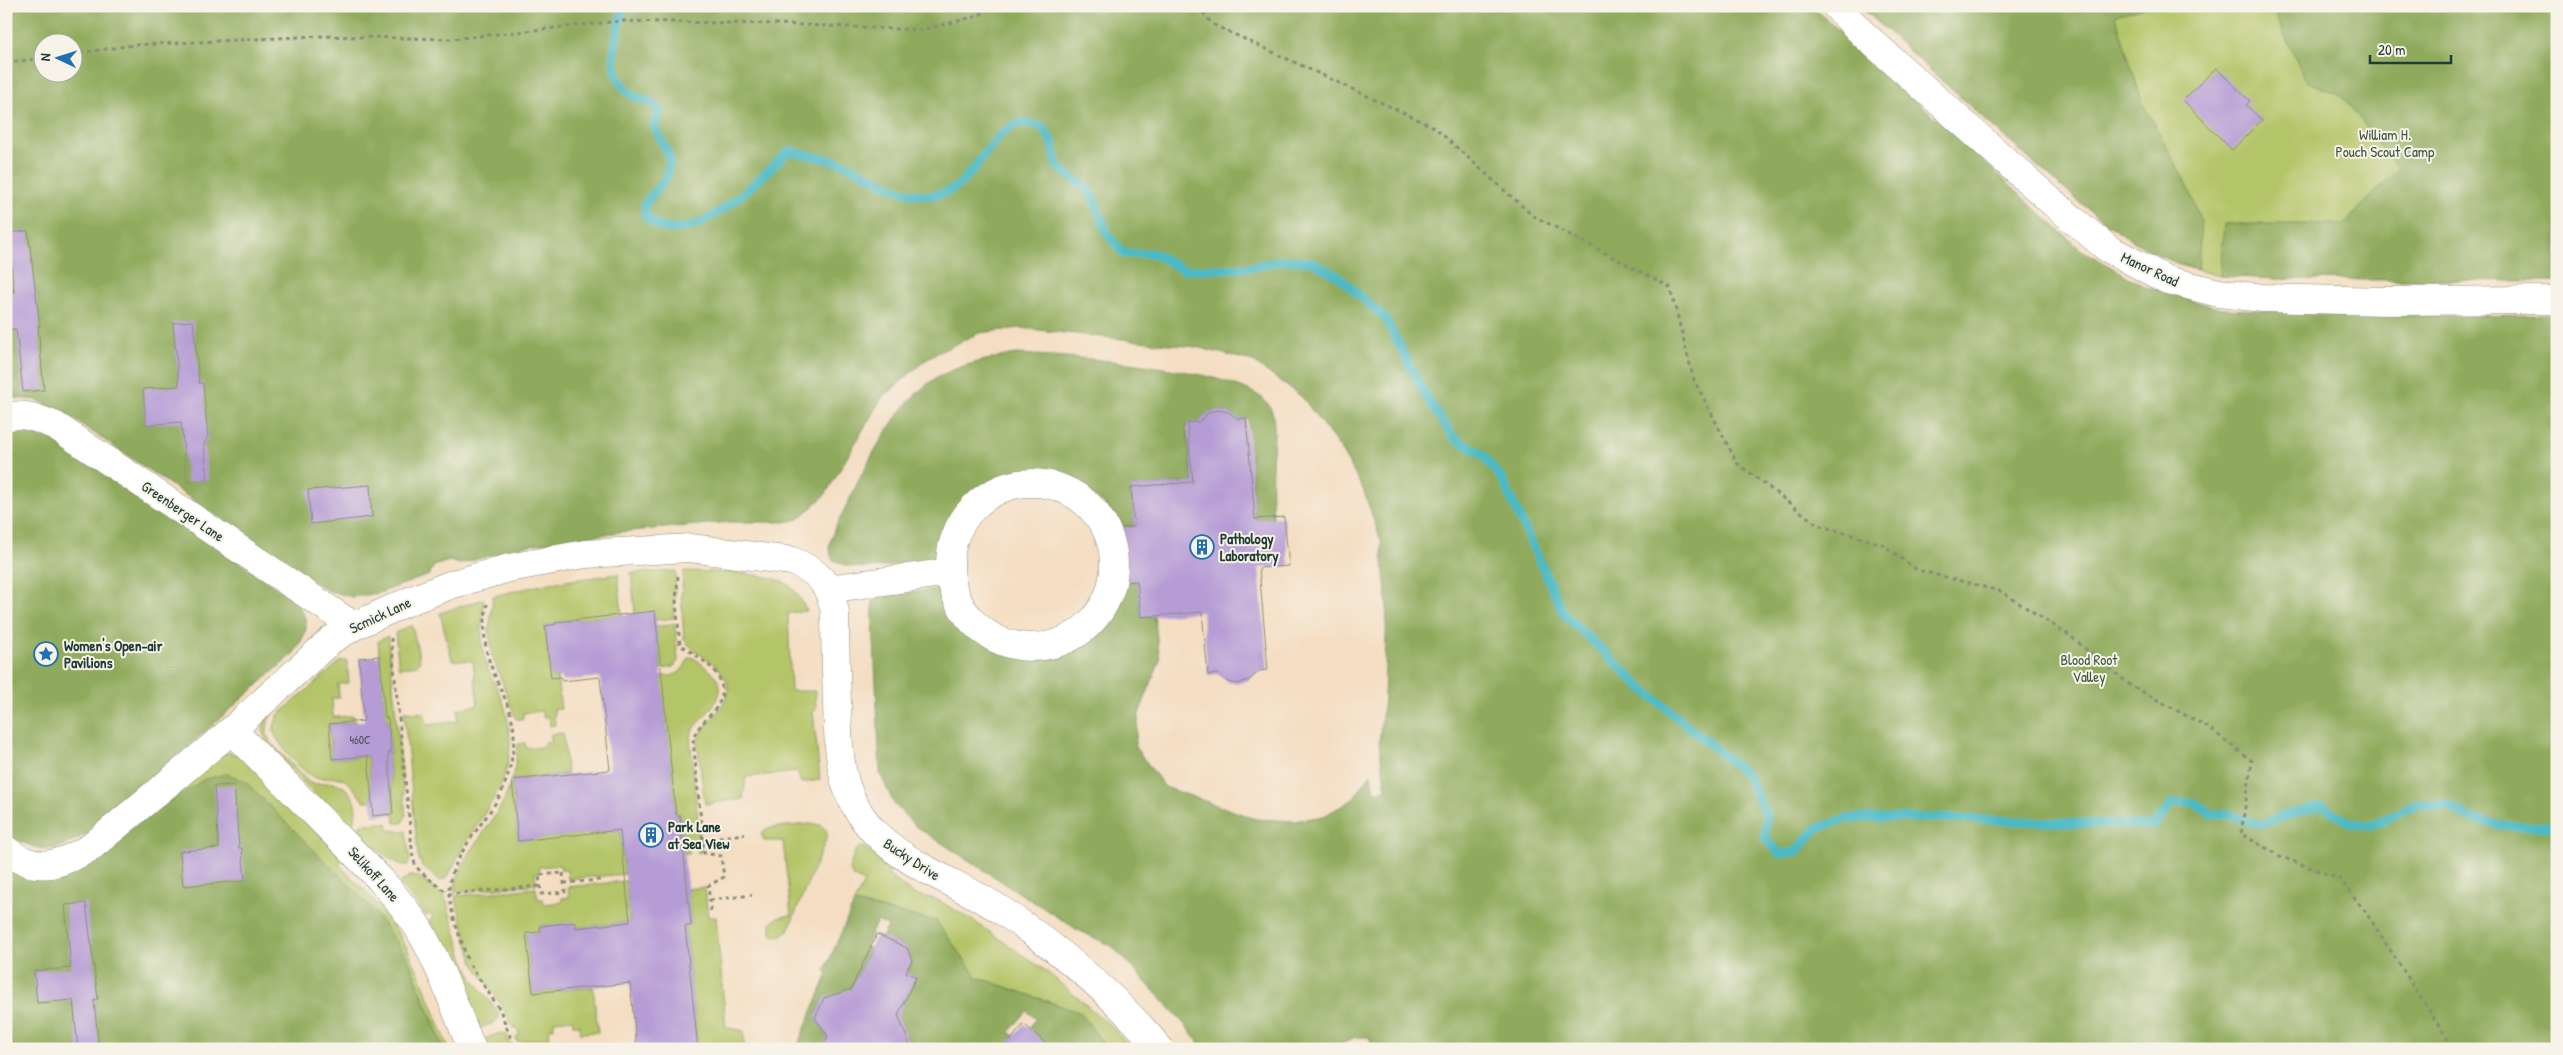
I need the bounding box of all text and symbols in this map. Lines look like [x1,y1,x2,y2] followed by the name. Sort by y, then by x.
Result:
[32,32,82,82] north arrow
[2370,32,2452,64] scale bar
[2378,39,2405,60] text: 20 m
[35,52,54,61] text: N
[2336,124,2435,162] park label: William H. Pouch Scout Camp
[2118,246,2182,292] street label: Manor Road
[137,476,229,546] street label: Greenberger Lane
[1220,528,1279,567] place label: Pathology Laboratory
[1189,534,1215,560] building icon: Pathology Laboratory
[346,592,414,638] street label: Scmick Lane
[64,635,163,673] place label: Women's Open-air Pavilions
[33,641,59,667] place icon: Women's Open-air Pavilions
[2060,649,2118,687] park label: Blood Root Valley
[349,731,371,748] house number: 460C
[668,816,729,854] place label: Park Lane at Sea View
[638,822,664,848] building icon: Park Lane at Sea View
[880,833,944,885] street label: Bucky Drive
[343,842,405,906] street label: Selikoff Lane

